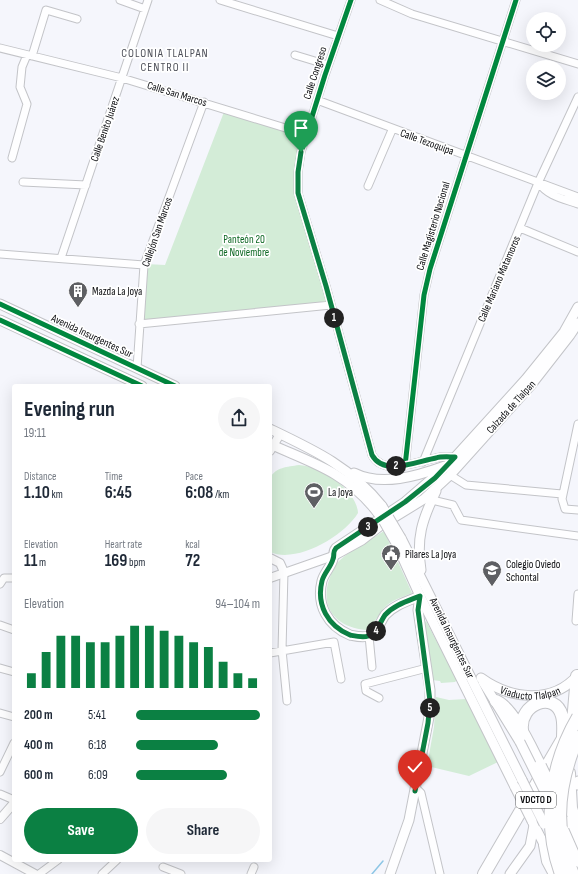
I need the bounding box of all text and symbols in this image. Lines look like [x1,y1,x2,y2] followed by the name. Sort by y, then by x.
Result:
[526,12,566,100] map controls
[526,12,566,52] button: locate
[300,45,330,101] street label: Calle Congreso
[121,46,209,75] district label: COLONIA TLALPAN CENTRO II
[526,60,566,100] button: layers
[146,79,208,109] street label: Calle San Marcos
[88,95,122,163] street label: Calle Benito Juárez
[284,111,318,152] pin
[290,117,312,139] icon: arrive
[398,126,456,158] street label: Calle Tezoquipa
[413,180,453,272] street label: Calle Magisterio Nacional
[139,195,175,269] street label: Callejón San Marcos
[219,233,269,259] park label: Panteón 20 de Noviembre
[475,234,523,324] street label: Calle Mariano Matamoros
[67,280,89,308] building icon: Mazda La Joya
[92,285,142,298] place label: Mazda La Joya
[324,308,344,328] pin: 1
[48,311,135,361] street label: Avenida Insurgentes Sur
[332,311,336,324] text: 1
[484,377,538,436] street label: Calzada de Tlalpan
[24,396,115,423] text: Evening run
[218,397,260,439] button: share
[24,425,46,441] text: 19:11
[386,456,406,476] pin: 2
[394,459,398,472] text: 2
[24,470,56,483] text: Distance
[105,470,123,483] text: Time
[185,470,203,483] text: Pace
[303,481,325,509] sports icon: La Joya
[24,483,50,503] text: 1.10
[105,483,132,503] text: 6:45
[185,483,213,503] text: 6:08
[328,486,353,499] place label: La Joya
[50,488,63,501] text: km
[213,488,229,501] text: /km
[358,517,378,537] pin: 3
[366,520,370,533] text: 3
[24,538,58,551] text: Elevation
[105,538,142,551] text: Heart rate
[185,538,200,551] text: kcal
[380,543,402,571] public building icon: Pilares La Joya
[405,548,456,561] place label: Pilares La Joya
[24,551,37,571] text: 11
[105,551,127,571] text: 169
[185,551,200,571] text: 72
[37,556,46,569] text: m
[127,556,145,569] text: bpm
[506,558,561,584] place label: Colegio Oviedo Schontal
[481,559,503,587] school or university icon: Colegio Oviedo Schontal
[426,595,477,681] street label: Avenida Insurgentes Sur
[24,596,64,612] text: Elevation
[215,596,260,612] text: 94–104 m
[366,621,386,641] pin: 4
[373,624,379,637] text: 4
[498,683,563,702] street label: Viaducto Tlalpan
[420,698,440,718] pin: 5
[428,701,432,714] text: 5
[24,707,53,723] text: 200 m
[88,707,106,723] text: 5:41
[24,737,53,753] text: 400 m
[88,737,106,753] text: 6:18
[398,750,432,791] pin
[404,756,426,778] icon: check
[24,767,53,783] text: 600 m
[88,767,108,783] text: 6:09
[516,792,556,808] road number: VDCTO D
[24,808,138,854] button: Save
[146,808,260,854] button: Share

